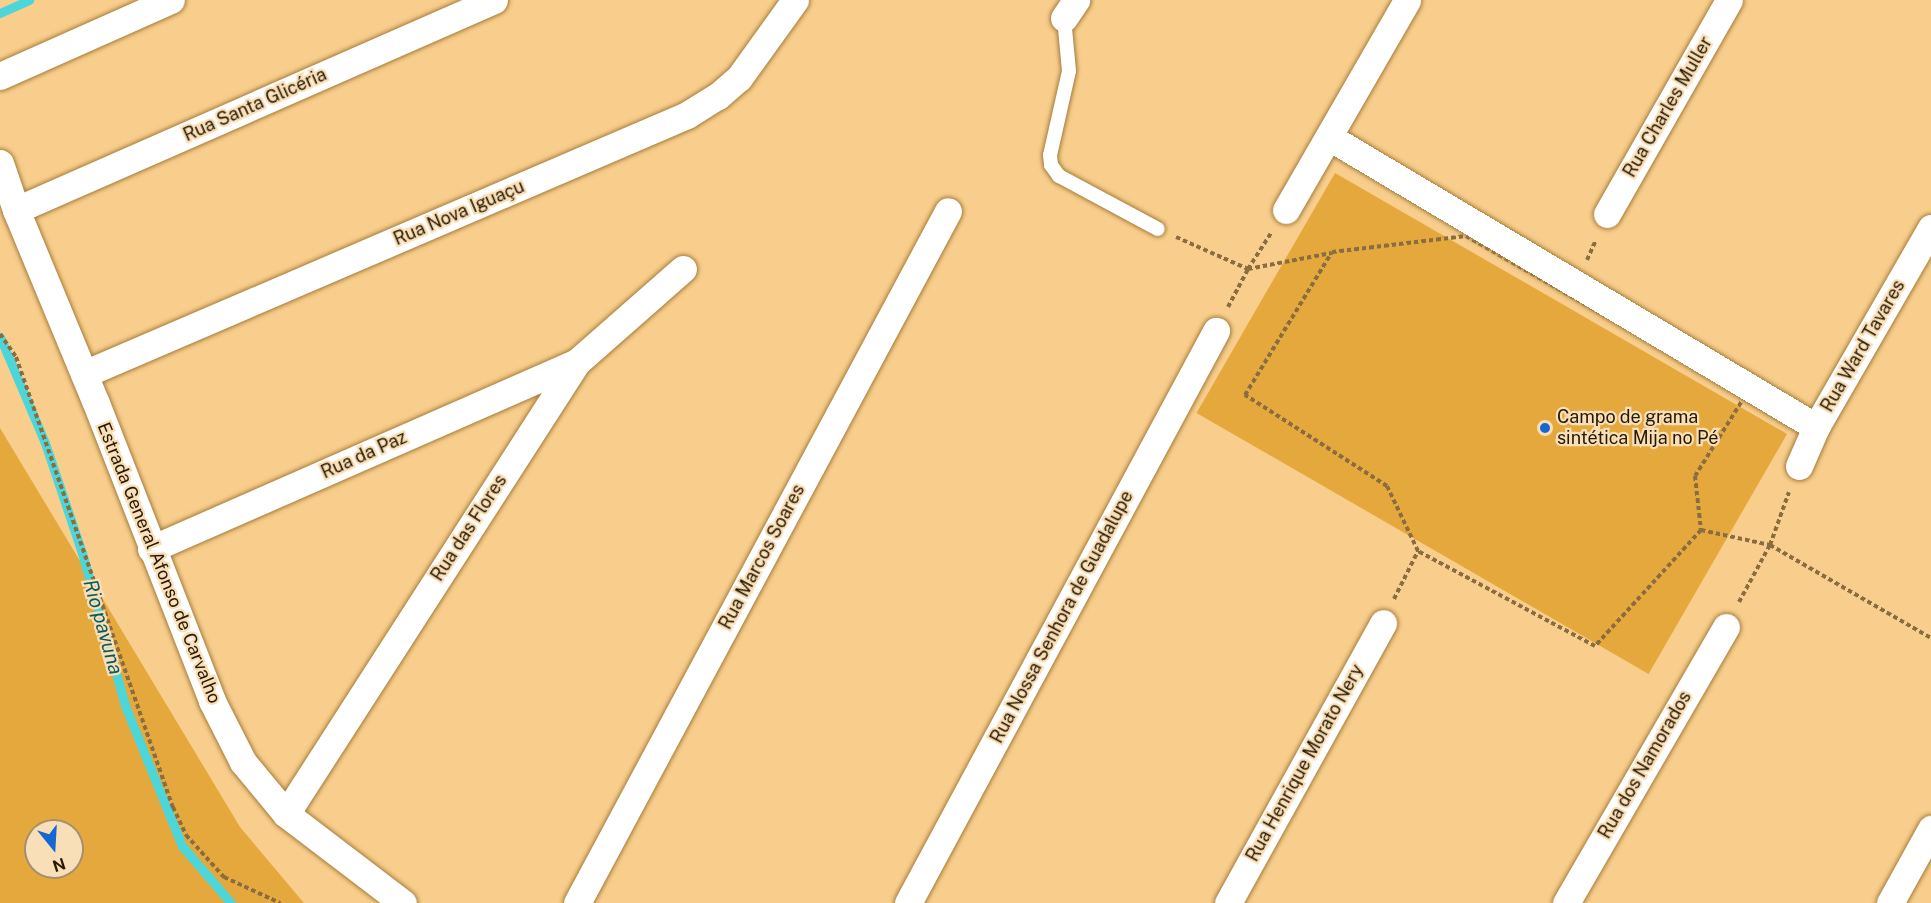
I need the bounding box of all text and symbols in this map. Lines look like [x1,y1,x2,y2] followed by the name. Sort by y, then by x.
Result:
[1619,33,1717,181] street label: Rua Charles Muller
[180,64,330,146] street label: Rua Santa Glicéria
[390,176,528,250] street label: Rua Nova Iguaçu
[1816,276,1910,416] street label: Rua Ward Tavares
[1557,407,1719,450] place label: Campo de grama sintética Mija no Pé
[92,419,226,707] street label: Estrada General Afonso de Carvalho
[1538,421,1552,435] marker: Campo de grama sintética Mija no Pé
[318,426,410,484] street label: Rua da Paz
[426,471,512,585] street label: Rua das Flores
[715,481,809,633] street label: Rua Marcos Soares
[986,487,1138,747] street label: Rua Nossa Senhora de Guadalupe
[78,577,128,677] water label: Rio pavuna
[1242,660,1368,866] street label: Rua Henrique Morato Nery
[1594,687,1696,843] street label: Rua dos Namorados
[24,819,84,879] north arrow
[50,854,68,876] text: N

